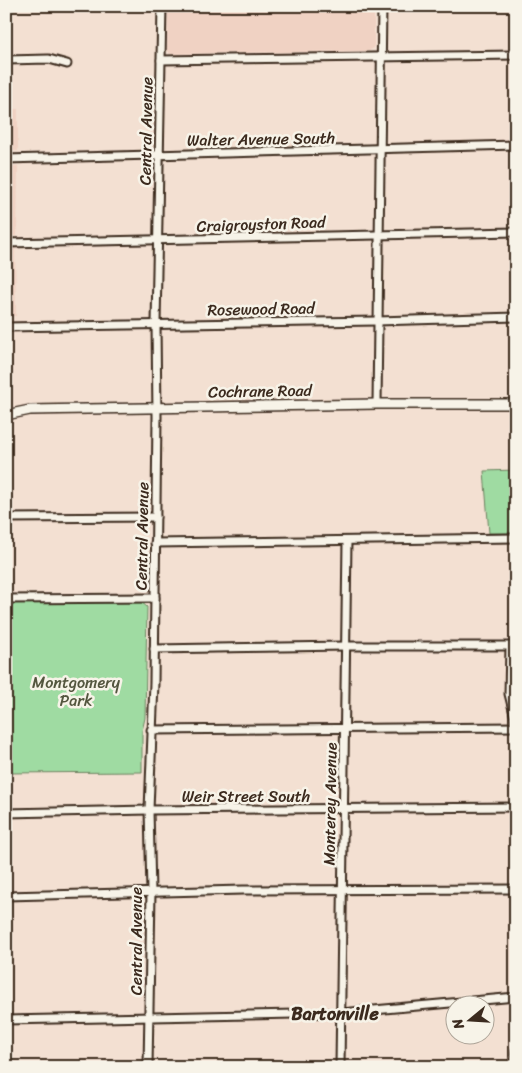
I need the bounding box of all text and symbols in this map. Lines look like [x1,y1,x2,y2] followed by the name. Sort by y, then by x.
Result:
[131,77,161,185] street label: Central Avenue
[187,123,335,155] street label: Walter Avenue South
[196,207,327,241] street label: Craigroyston Road
[207,294,317,324] street label: Rosewood Road
[208,376,314,406] street label: Cochrane Road
[127,482,157,590] street label: Central Avenue
[32,668,121,715] park label: Montgomery Park
[314,742,346,866] street label: Monterey Avenue
[182,782,310,811] street label: Weir Street South
[122,887,151,995] street label: Central Avenue
[444,996,494,1046] north arrow
[291,998,379,1030] district label: Bartonville
[445,1015,472,1033] text: N

